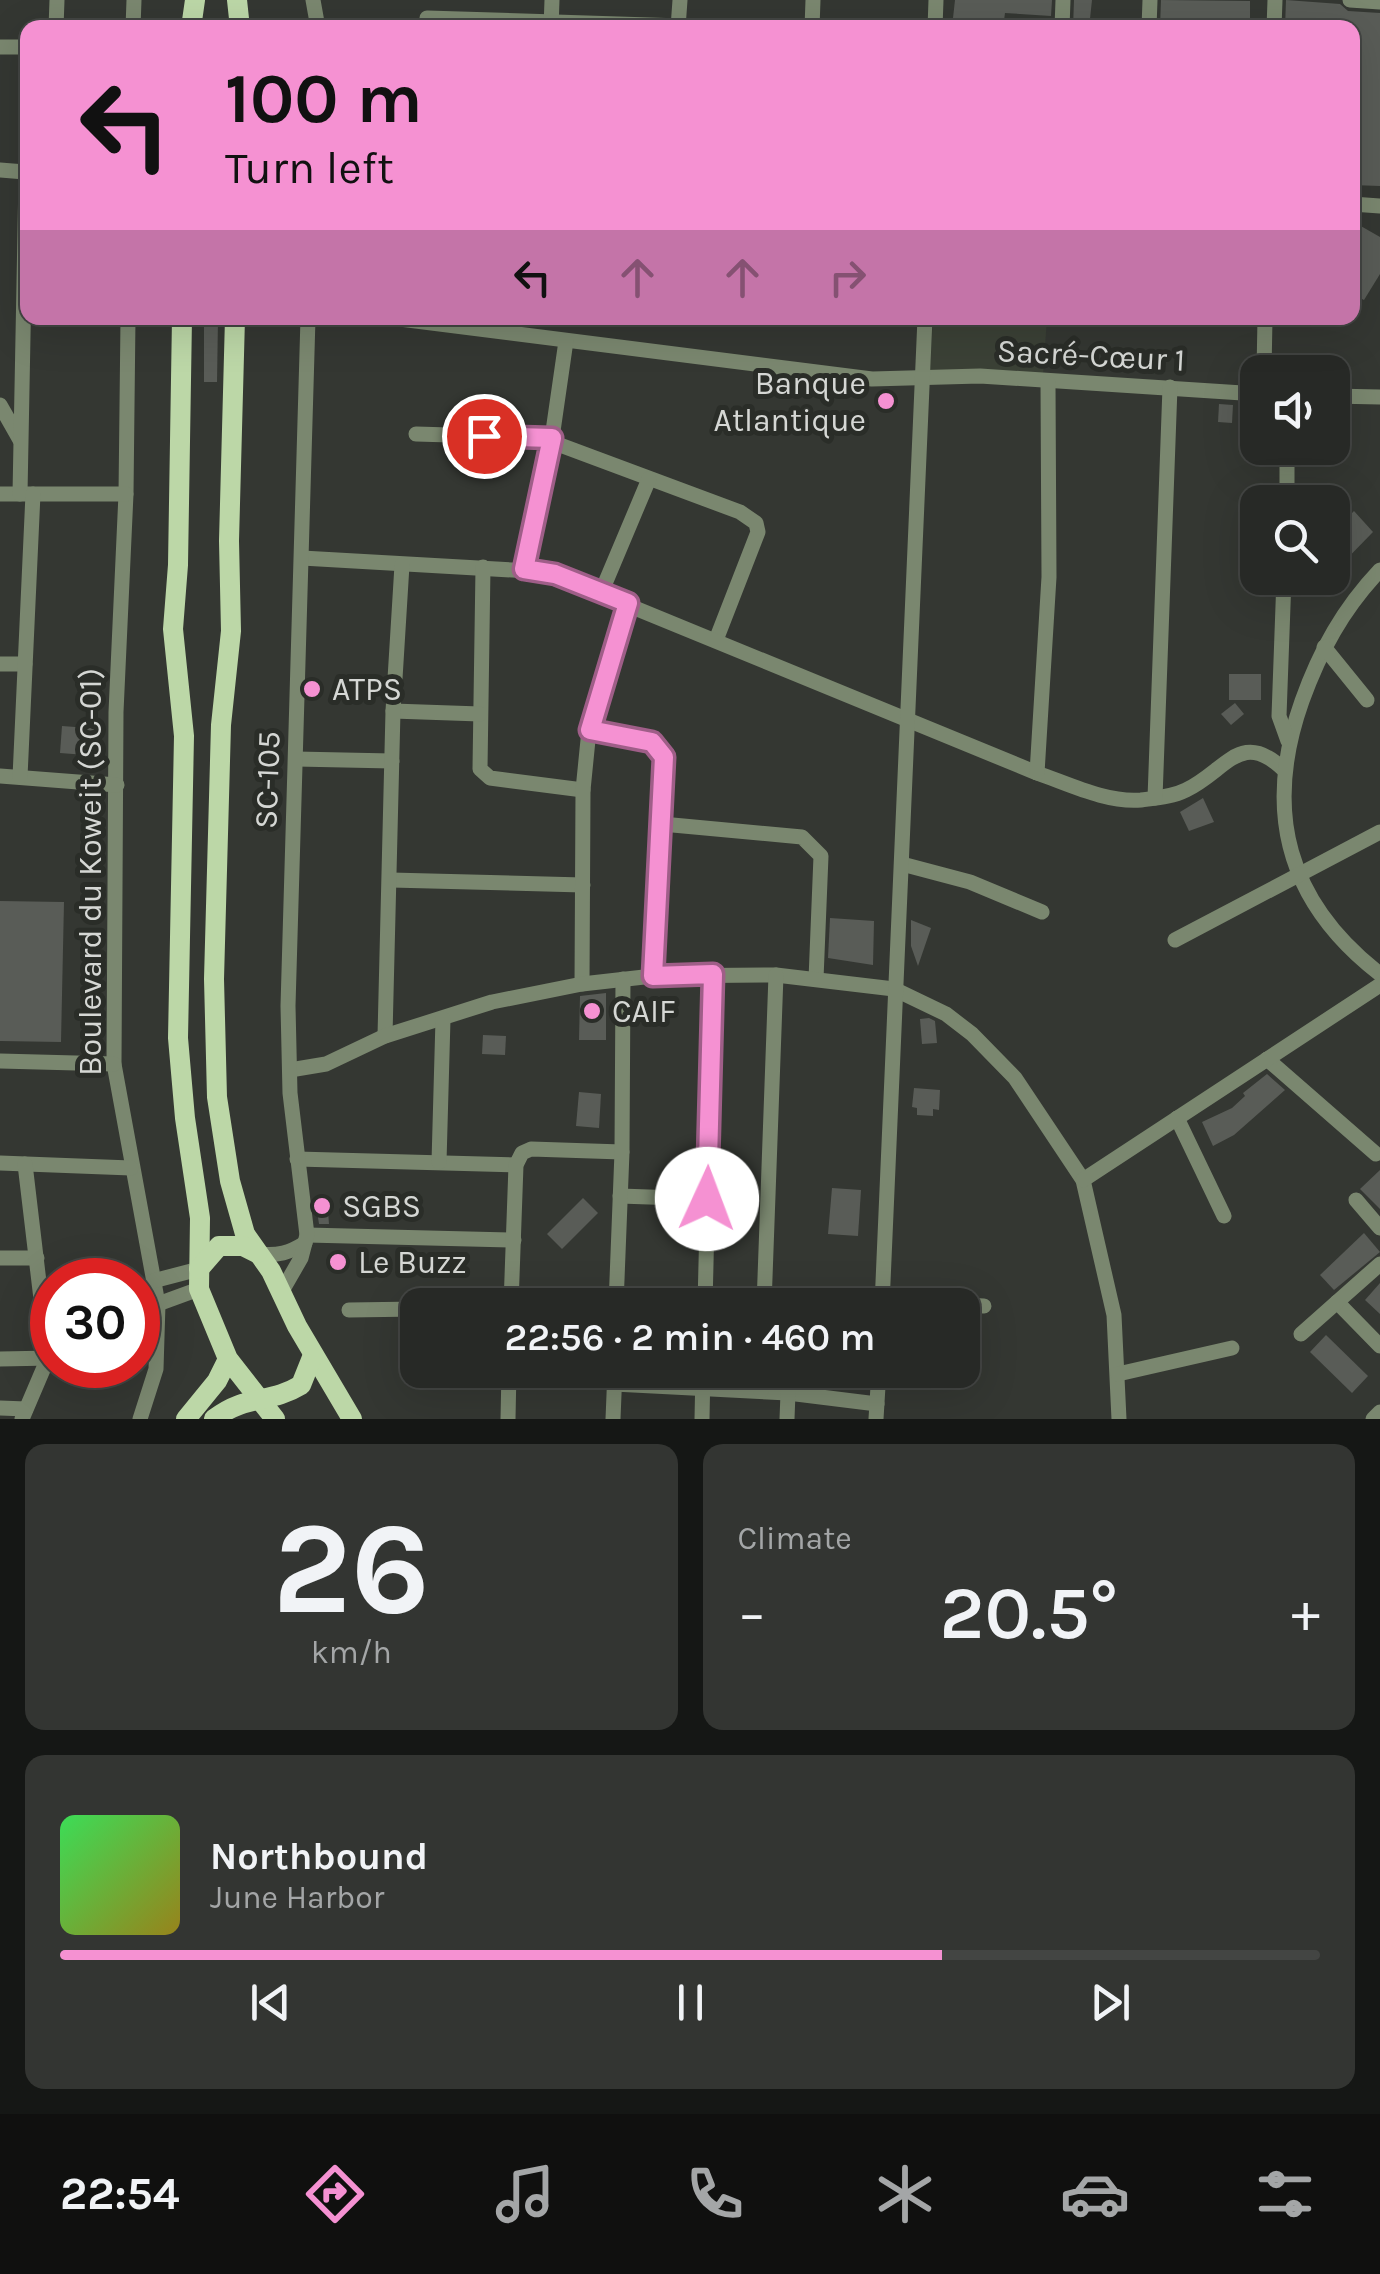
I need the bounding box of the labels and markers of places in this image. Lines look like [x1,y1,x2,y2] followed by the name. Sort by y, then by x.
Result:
[714,365,866,439] place label: Banque Atlantique
[875,390,897,412] marker: Banque Atlantique
[442,394,527,479] pin
[332,671,402,708] place label: ATPS
[301,678,323,700] marker: ATPS
[612,993,676,1030] place label: CAIF
[581,1000,603,1022] marker: CAIF
[342,1188,421,1225] place label: SGBS
[311,1195,333,1217] marker: SGBS
[358,1244,467,1281] place label: Le Buzz
[327,1251,349,1273] marker: Le Buzz

